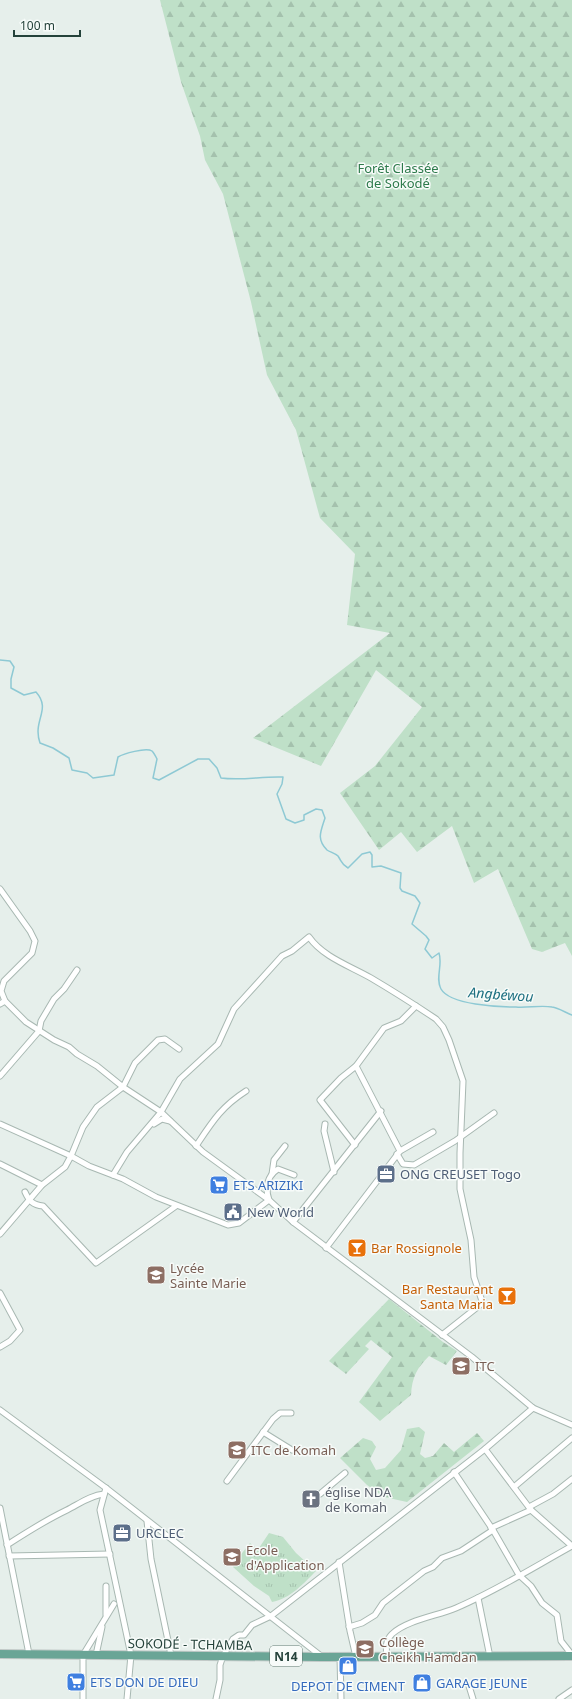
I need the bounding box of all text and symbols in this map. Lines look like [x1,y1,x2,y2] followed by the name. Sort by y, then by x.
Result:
[14,12,80,38] scale bar
[20,17,55,34] text: 100 m
[357,159,439,192] park label: Forêt Classée de Sokodé
[467,982,534,1006] water label: Angbéwou
[375,1163,397,1185] office icon: ONG CREUSET Togo
[400,1165,521,1183] place label: ONG CREUSET Togo
[208,1174,230,1196] supermarket icon: ETS ARIZIKI
[233,1176,303,1194] place label: ETS ARIZIKI
[222,1201,244,1223] public building icon: New World
[247,1203,314,1221] place label: New World
[346,1237,368,1259] bar icon: Bar Rossignole
[371,1239,462,1257] place label: Bar Rossignole
[170,1259,246,1292] place label: Lycée Sainte Marie
[145,1264,167,1286] school or university icon: Lycée Sainte Marie
[402,1280,493,1313] place label: Bar Restaurant Santa Maria
[496,1285,518,1307] bar icon: Bar Restaurant Santa Maria
[450,1355,472,1377] school or university icon: ITC
[475,1357,495,1375] place label: ITC
[226,1439,248,1461] school or university icon: ITC de Komah
[251,1441,336,1459] place label: ITC de Komah
[325,1483,392,1516] place label: église NDA de Komah
[300,1488,322,1510] church icon: église NDA de Komah
[111,1522,133,1544] office icon: URCLEC
[136,1524,184,1542] place label: URCLEC
[246,1541,325,1574] place label: Ecole d'Application
[221,1546,243,1568] school or university icon: Ecole d'Application
[379,1633,477,1666] place label: Collège Cheikh Hamdan
[128,1634,253,1654] street label: SOKODÉ - TCHAMBA
[354,1638,376,1660] school or university icon: Collège Cheikh Hamdan
[270,1646,302,1666] road number: N14
[337,1655,359,1677] shop icon: DEPOT DE CIMENT
[65,1671,87,1693] supermarket icon: ETS DON DE DIEU
[411,1672,433,1694] shop icon: GARAGE JEUNE
[90,1673,199,1691] place label: ETS DON DE DIEU
[436,1674,527,1692] place label: GARAGE JEUNE
[291,1677,406,1695] place label: DEPOT DE CIMENT

